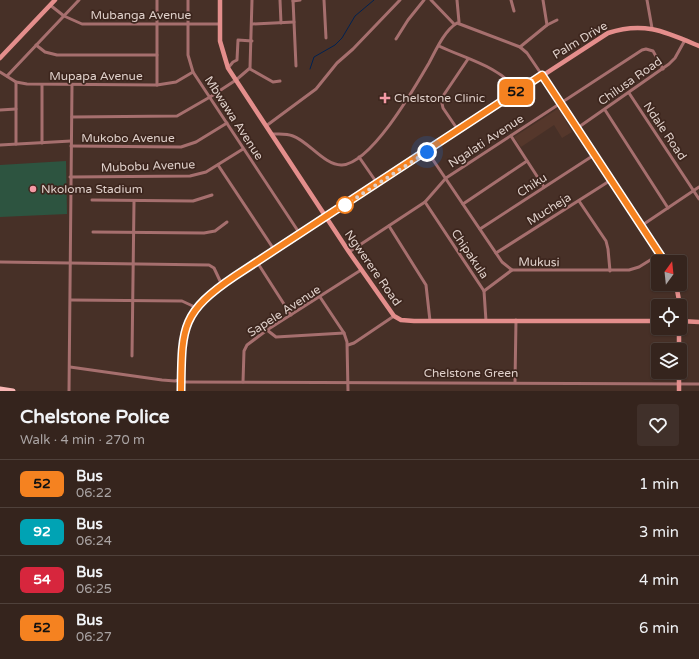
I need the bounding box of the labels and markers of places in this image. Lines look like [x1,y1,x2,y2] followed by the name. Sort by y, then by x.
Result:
[394,91,485,105] place label: Chelstone Clinic
[379,92,391,104] marker: Chelstone Clinic
[41,182,143,196] place label: Nkoloma Stadium
[28,184,38,194] marker: Nkoloma Stadium
[336,196,354,214] unlabelled marker

